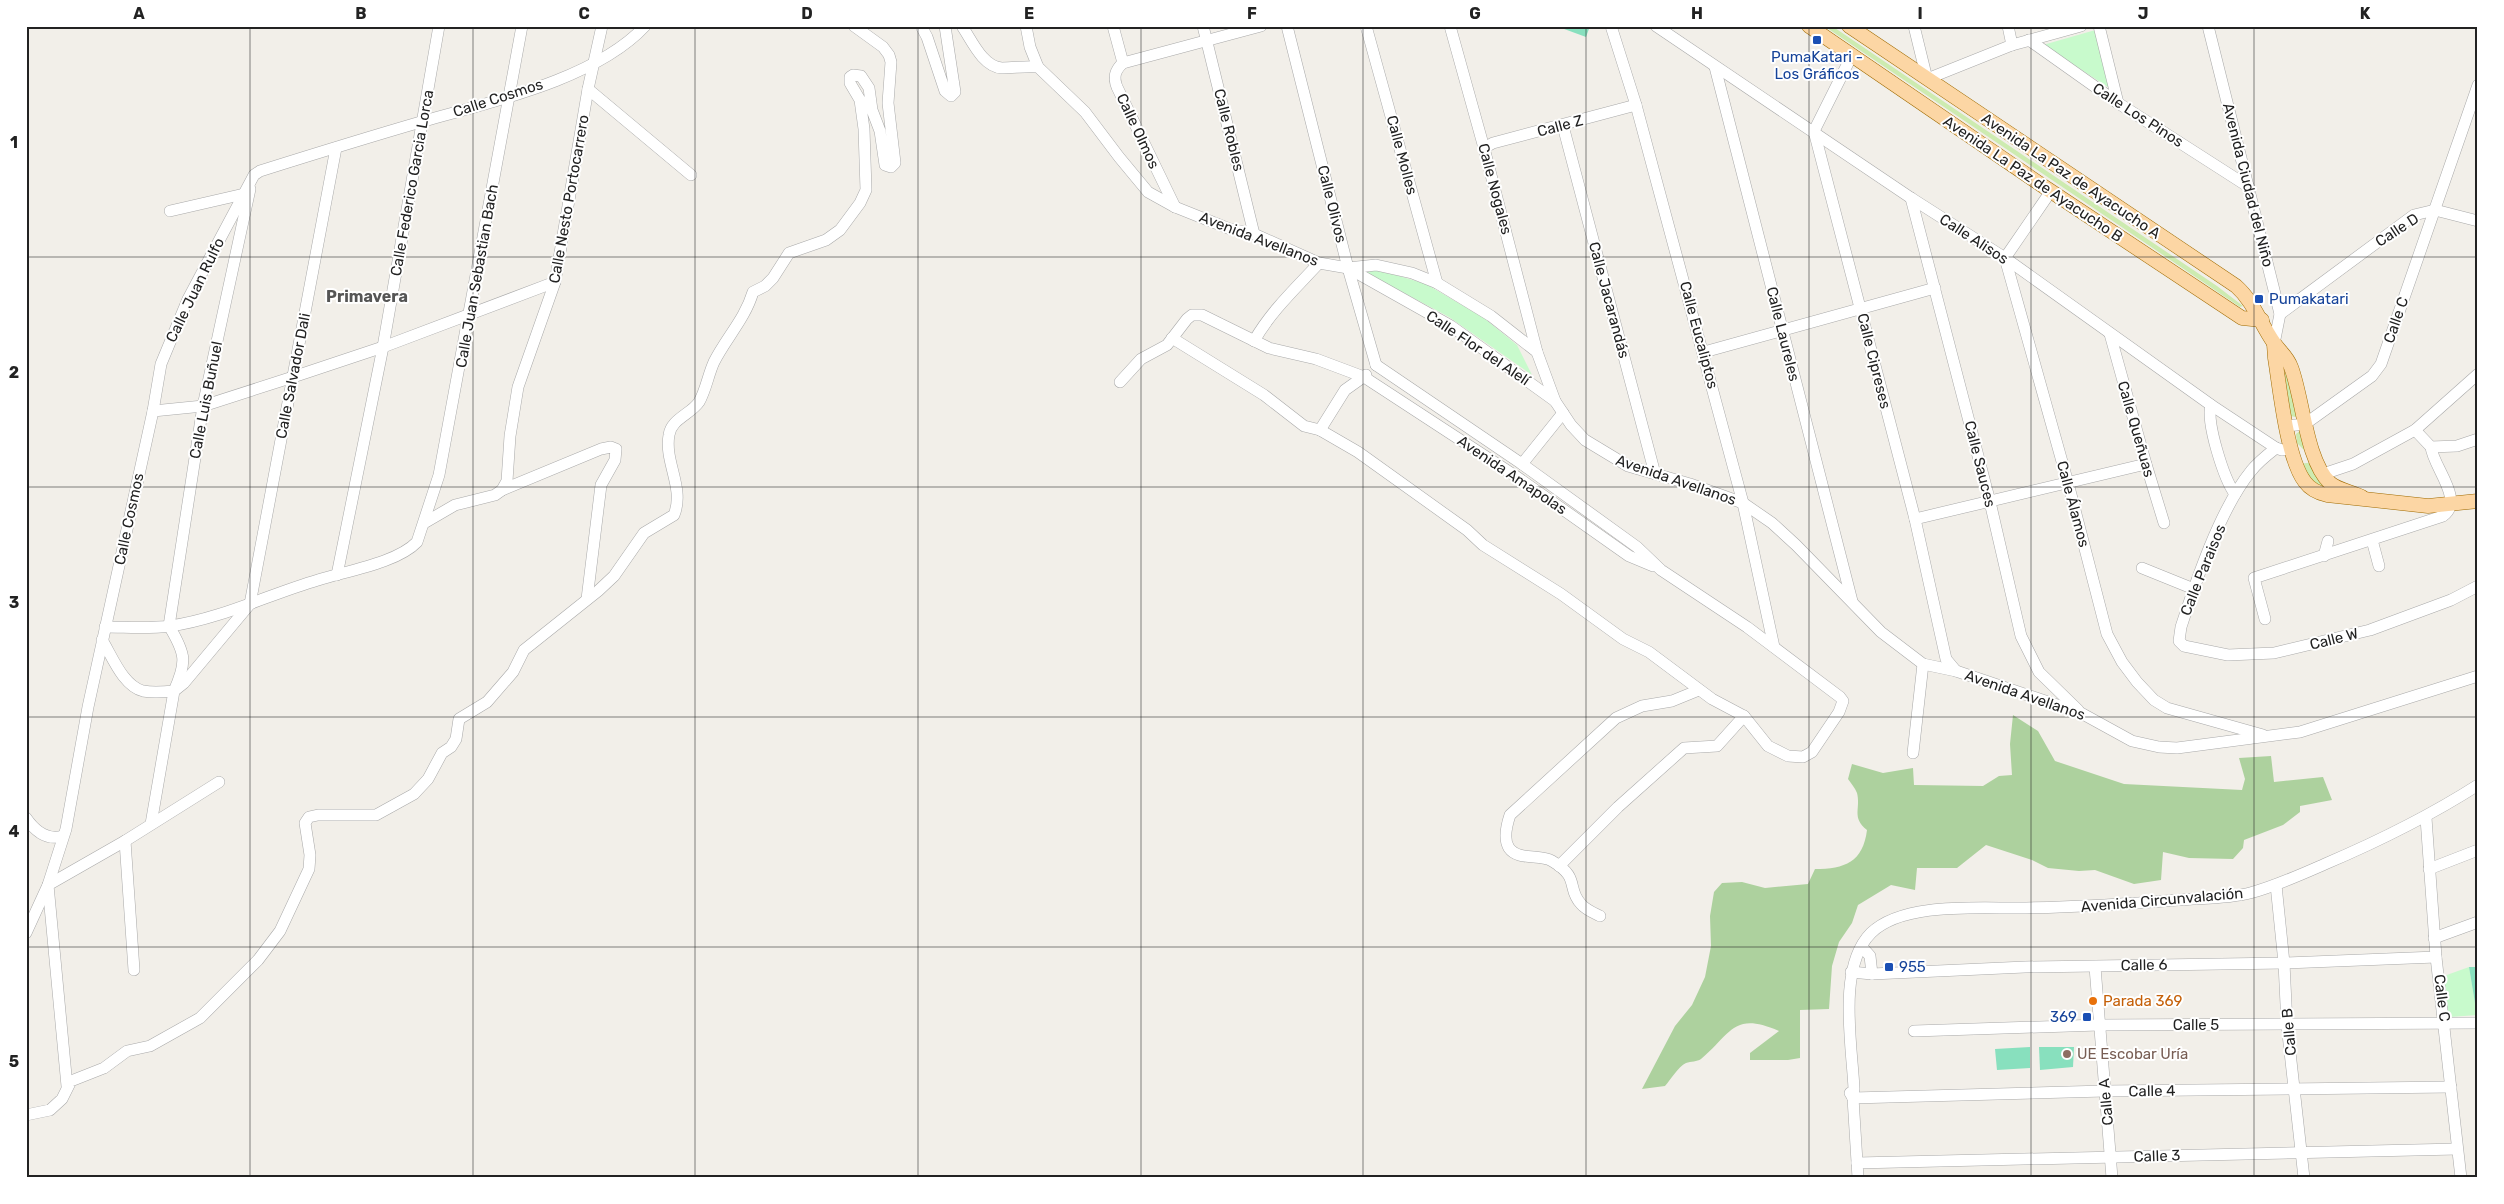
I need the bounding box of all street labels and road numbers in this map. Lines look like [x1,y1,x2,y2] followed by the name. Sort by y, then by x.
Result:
[451,75,546,121] street label: Calle Cosmos
[2089,79,2187,151] street label: Calle Los Pinos
[1210,87,1248,174] street label: Calle Robles
[387,88,437,278] street label: Calle Federico Garcia Lorca
[1113,90,1163,172] street label: Calle Olmos
[2219,101,2277,269] street label: Avenida Ciudad del Niño
[1978,109,2164,243] street label: Avenida La Paz de Ayacucho A
[1535,111,1585,141] street label: Calle Z
[1940,112,2126,246] street label: Avenida La Paz de Ayacucho B
[545,113,593,285] street label: Calle Nesto Portocarrero
[1383,113,1421,197] street label: Calle Molles
[1474,141,1516,237] street label: Calle Nogales
[1314,163,1350,245] street label: Calle Olivos
[452,183,502,369] street label: Calle Juan Sebastian Bach
[1197,208,1321,270] street label: Avenida Avellanos
[2372,209,2422,251] street label: Calle D
[1936,210,2012,268] street label: Calle Alisos
[162,235,228,345] street label: Calle Juan Rulfo
[1585,240,1633,360] street label: Calle Jacarandás
[1676,279,1722,391] street label: Calle Eucaliptos
[1763,285,1804,384] street label: Calle Laureles
[2380,295,2412,345] street label: Calle C
[1423,307,1534,390] street label: Calle Flor del Alelí
[1853,311,1895,411] street label: Calle Cipreses
[272,312,314,440] street label: Calle Salvador Dali
[186,340,226,460] street label: Calle Luis Buñuel
[2114,379,2158,480] street label: Calle Queñuas
[1961,419,2000,510] street label: Calle Sauces
[1454,432,1570,518] street label: Avenida Amapolas
[1613,451,1739,509] street label: Avenida Avellanos
[2053,459,2093,550] street label: Calle Álamos
[110,471,148,567] street label: Calle Cosmos
[2177,521,2230,618] street label: Calle Paraisos
[2308,624,2360,654] street label: Calle W
[1962,666,2088,724] street label: Avenida Avellanos
[2080,884,2244,916] street label: Avenida Circunvalación
[2121,956,2167,974] street label: Calle 6
[2430,973,2454,1023] street label: Calle C
[2278,1007,2300,1057] street label: Calle B
[2173,1016,2219,1034] street label: Calle 5
[2095,1078,2117,1126] street label: Calle A
[2128,1082,2176,1100] street label: Calle 4
[2133,1146,2181,1166] street label: Calle 3

